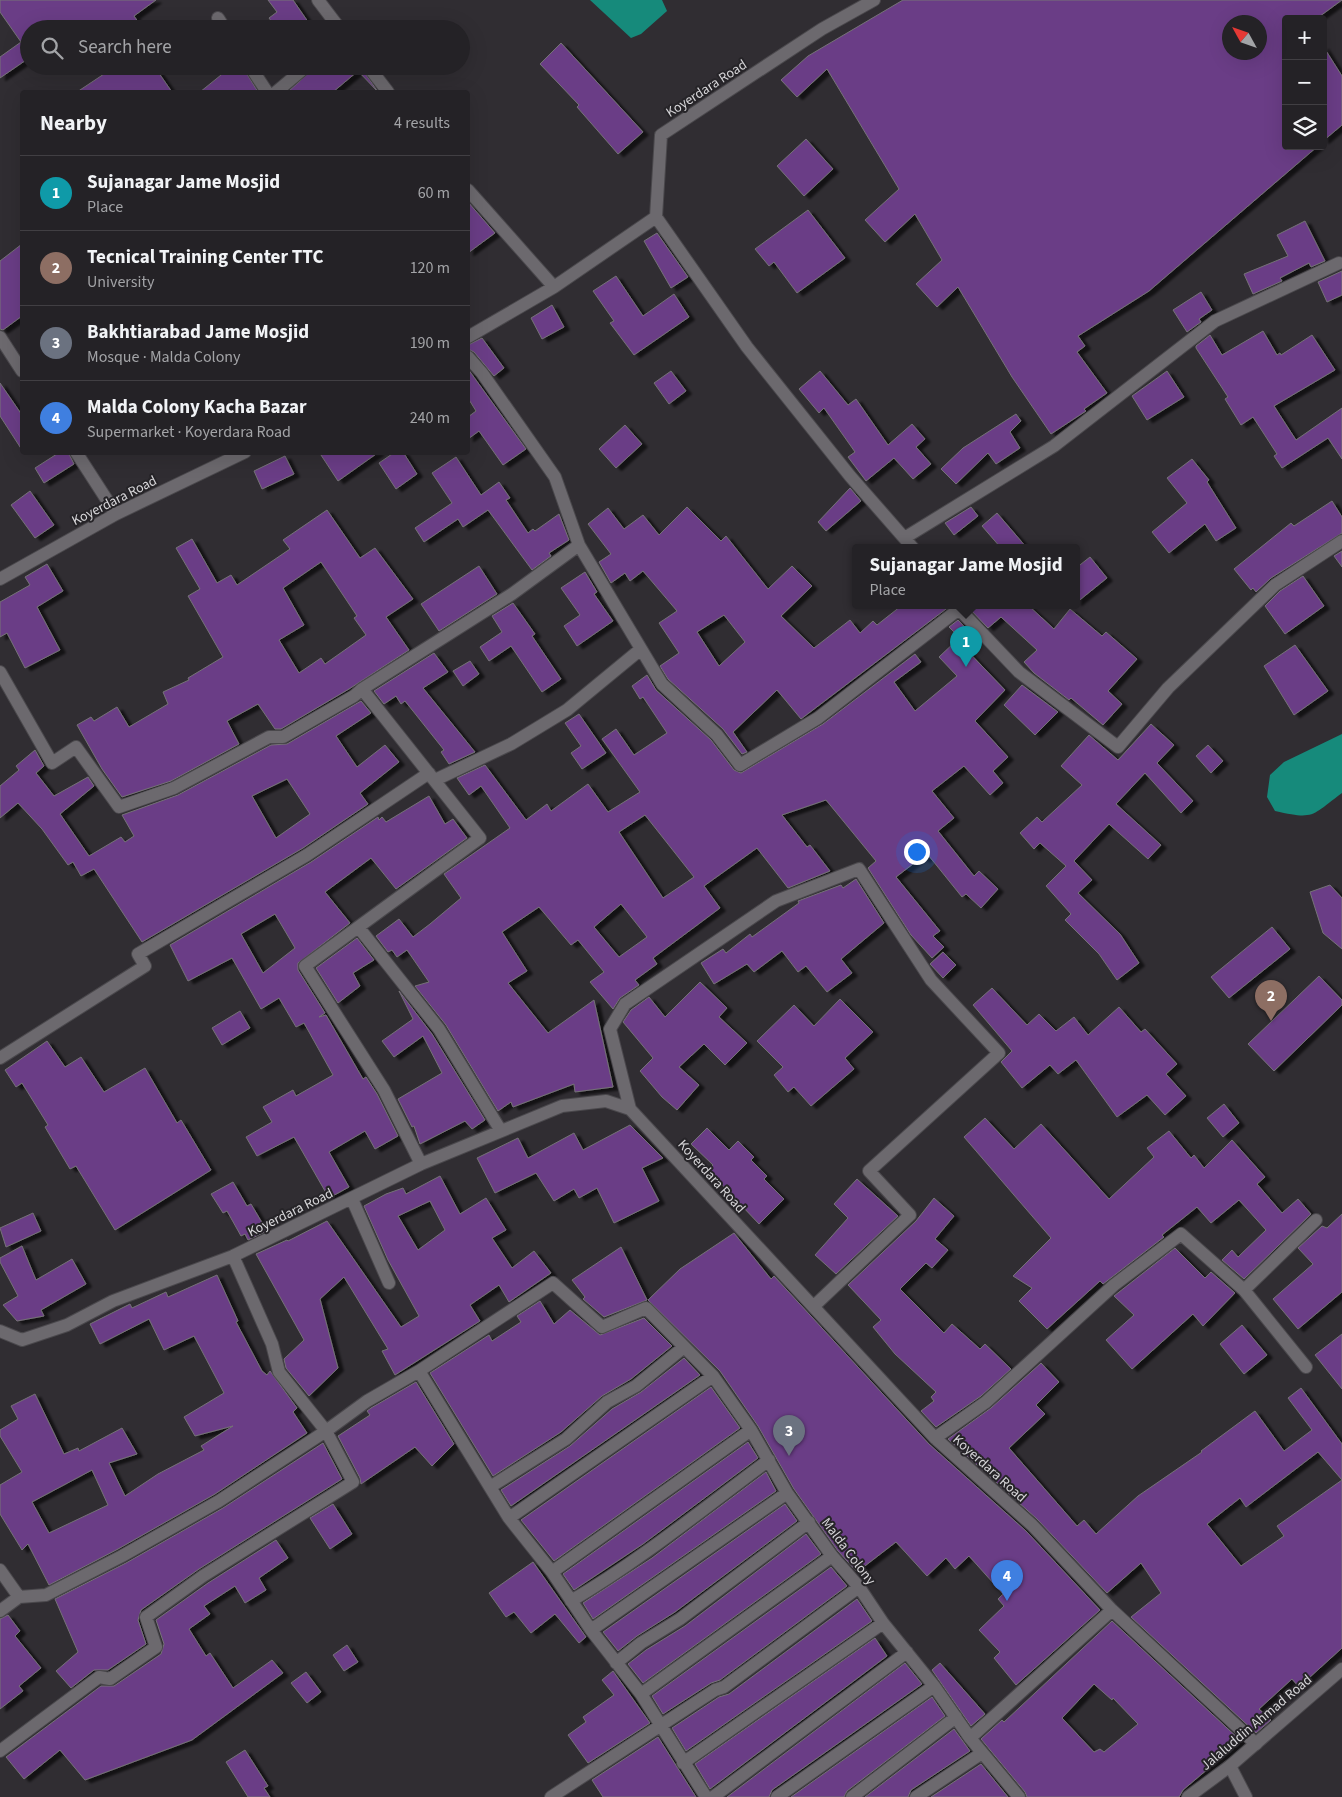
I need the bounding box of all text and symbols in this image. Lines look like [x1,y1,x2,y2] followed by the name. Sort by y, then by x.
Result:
[1222,15,1267,60] north arrow
[1282,15,1327,150] map controls
[1282,15,1327,60] button: +
[20,20,470,75] search box
[38,34,66,62] icon: search
[78,34,172,61] text: Search here
[662,55,751,123] street label: Koyerdara Road
[1282,60,1327,105] button: −
[1282,105,1327,150] button: layers
[40,108,107,138] text: Nearby
[394,112,450,134] text: 4 results
[87,169,280,196] text: Sujanagar Jame Mosjid
[52,182,60,204] text: 1
[418,182,450,204] text: 60 m
[87,196,123,218] text: Place
[87,244,323,271] text: Tecnical Training Center TTC
[52,257,60,279] text: 2
[410,257,450,279] text: 120 m
[87,271,154,293] text: University
[87,319,309,346] text: Bakhtiarabad Jame Mosjid
[52,332,60,354] text: 3
[410,332,450,354] text: 190 m
[87,346,241,368] text: Mosque · Malda Colony
[87,394,307,421] text: Malda Colony Kacha Bazar
[52,407,60,429] text: 4
[410,407,450,429] text: 240 m
[87,421,291,443] text: Supermarket · Koyerdara Road
[69,471,160,531] street label: Koyerdara Road
[852,544,1080,609] popup
[869,552,1063,579] text: Sujanagar Jame Mosjid
[869,579,906,601] text: Place
[950,626,982,667] pin: 1
[904,839,930,865] your location
[1255,980,1287,1021] pin: 2
[673,1135,750,1218] street label: Koyerdara Road
[244,1184,337,1242] street label: Koyerdara Road
[773,1415,805,1456] pin: 3
[948,1430,1031,1507] street label: Koyerdara Road
[816,1514,880,1590] street label: Malda Colony
[991,1560,1023,1601] pin: 4
[1197,1670,1317,1775] street label: Jalaluddin Ahmad Road

